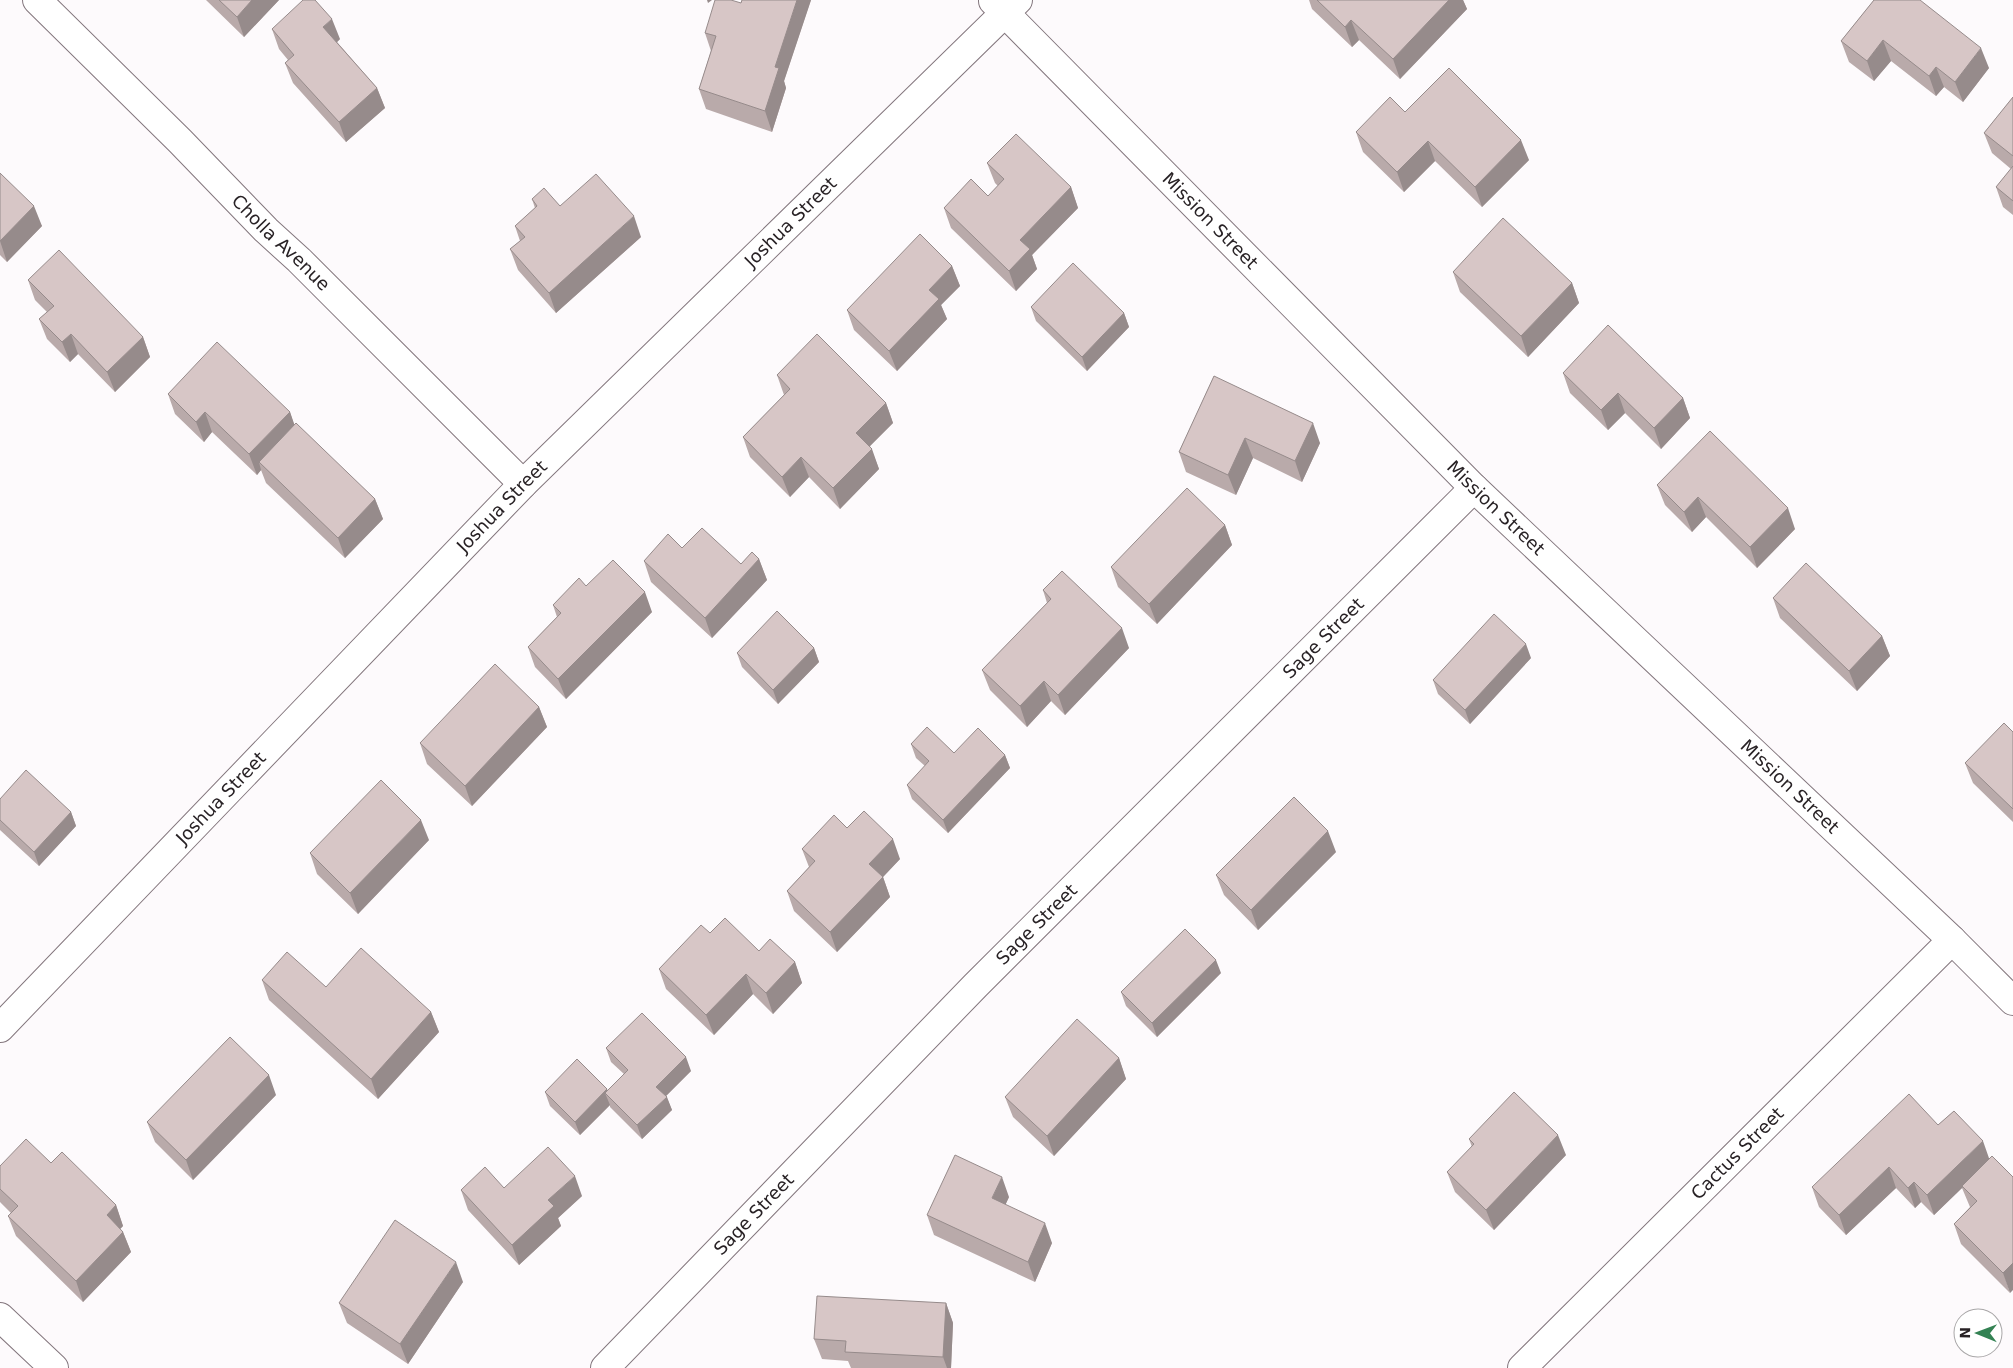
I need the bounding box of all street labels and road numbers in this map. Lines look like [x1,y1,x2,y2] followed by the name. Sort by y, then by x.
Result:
[1158,168,1263,273] street label: Mission Street
[739,172,841,272] street label: Joshua Street
[228,190,334,295] street label: Cholla Avenue
[452,456,551,557] street label: Joshua Street
[1443,456,1549,559] street label: Mission Street
[1278,593,1368,683] street label: Sage Street
[1737,735,1843,838] street label: Mission Street
[171,747,270,849] street label: Joshua Street
[992,879,1081,969] street label: Sage Street
[1687,1103,1788,1204] street label: Cactus Street
[709,1169,798,1259] street label: Sage Street

